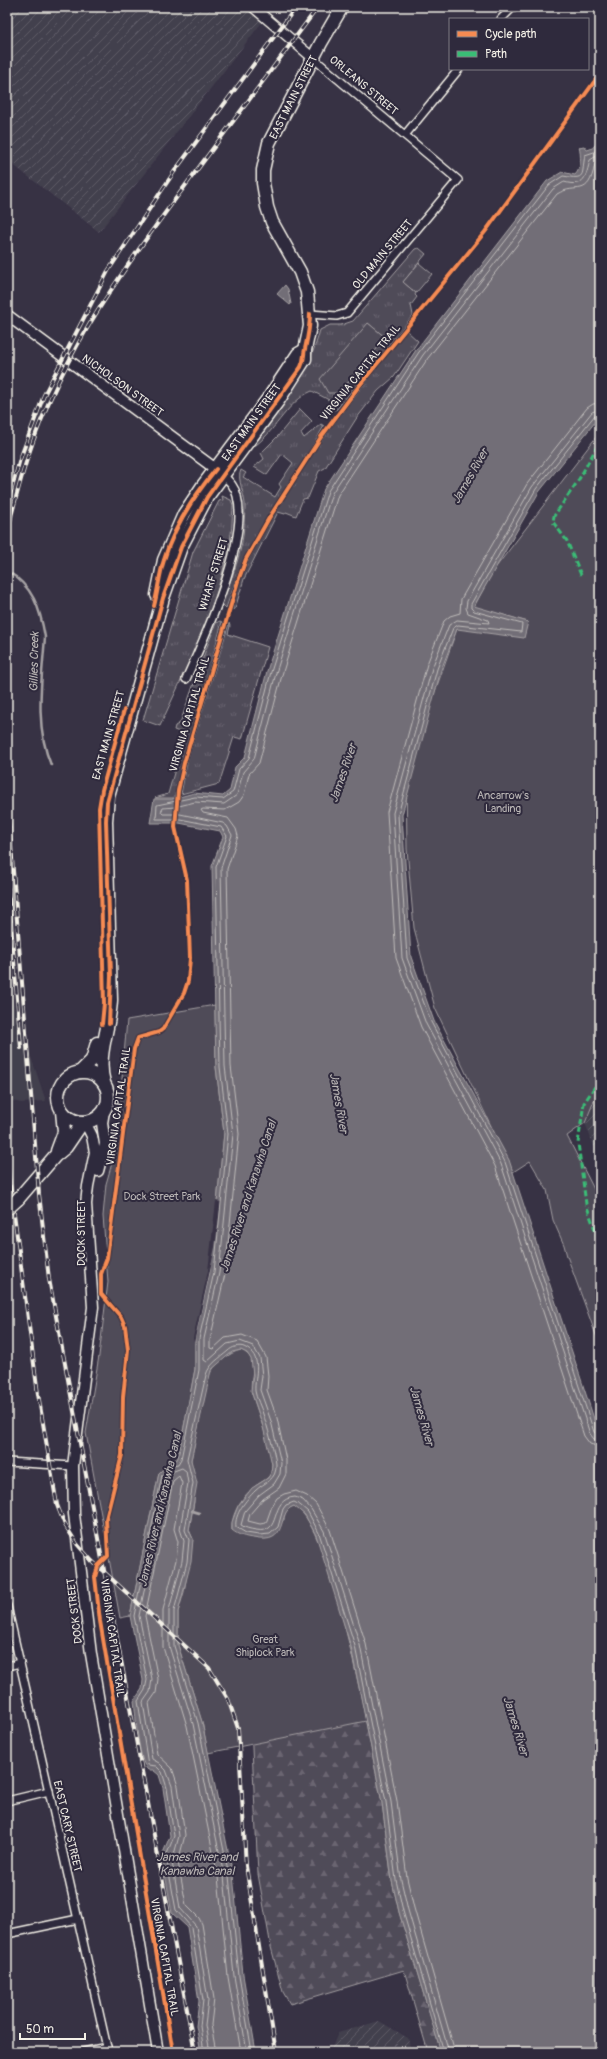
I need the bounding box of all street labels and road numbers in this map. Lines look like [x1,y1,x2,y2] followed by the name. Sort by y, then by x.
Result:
[267,53,320,141] street label: EAST MAIN STREET
[327,53,400,118] street label: ORLEANS STREET
[349,217,415,292] street label: OLD MAIN STREET
[318,322,403,423] street label: VIRGINIA CAPITAL TRAIL
[80,352,166,419] street label: NICHOLSON STREET
[219,381,284,463] street label: EAST MAIN STREET
[196,536,231,612] street label: WHARF STREET
[167,655,212,774] street label: VIRGINIA CAPITAL TRAIL
[90,689,127,781] street label: EAST MAIN STREET
[104,1046,133,1166] street label: VIRGINIA CAPITAL TRAIL
[75,1200,88,1266] street label: DOCK STREET
[64,1577,85,1645] street label: DOCK STREET
[98,1578,127,1698] street label: VIRGINIA CAPITAL TRAIL
[51,1779,84,1873] street label: EAST CARY STREET
[148,1897,181,2017] street label: VIRGINIA CAPITAL TRAIL

